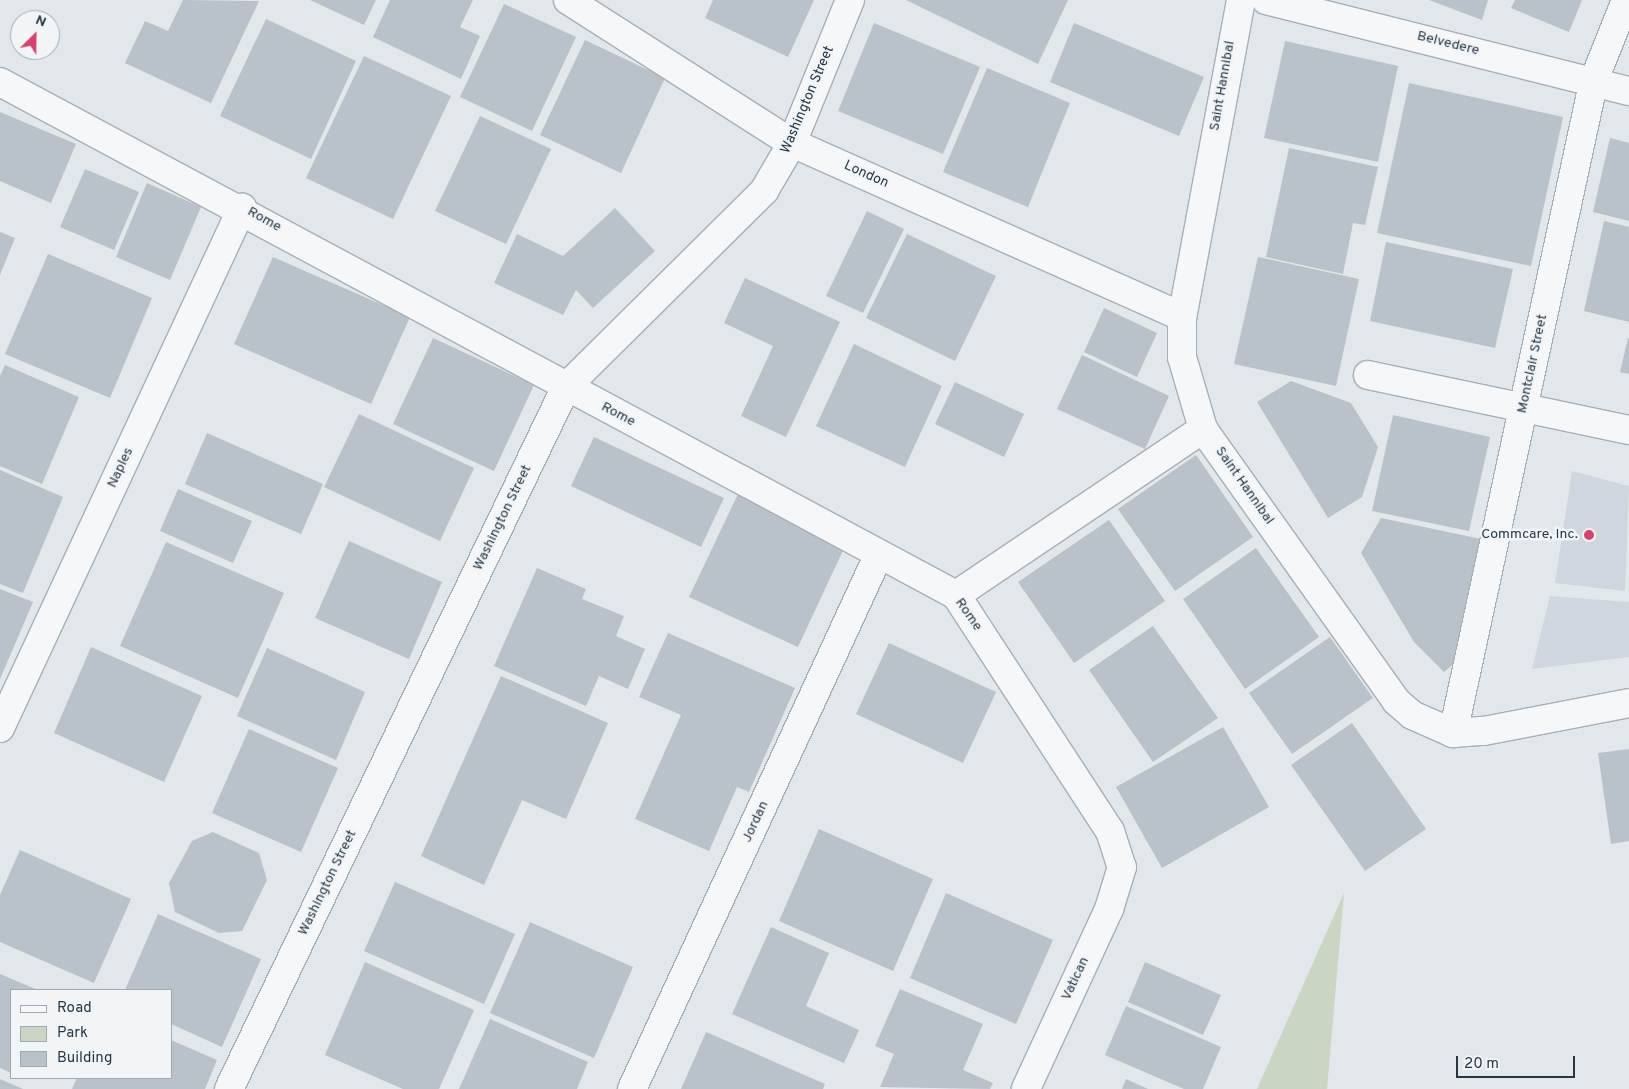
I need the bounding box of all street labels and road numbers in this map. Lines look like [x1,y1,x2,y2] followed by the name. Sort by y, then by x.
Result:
[1415,28,1481,60] street label: Belvedere
[1207,40,1239,132] street label: Saint Hannibal
[778,44,838,156] street label: Washington Street
[841,158,891,192] street label: London
[244,204,284,236] street label: Rome
[1514,313,1552,415] street label: Montclair Street
[598,399,638,431] street label: Rome
[1211,444,1277,528] street label: Saint Hannibal
[104,445,138,491] street label: Naples
[470,462,536,574] street label: Washington Street
[951,595,985,635] street label: Rome
[739,799,773,845] street label: Jordan
[295,827,361,939] street label: Washington Street
[1059,955,1093,1003] street label: Vatican

